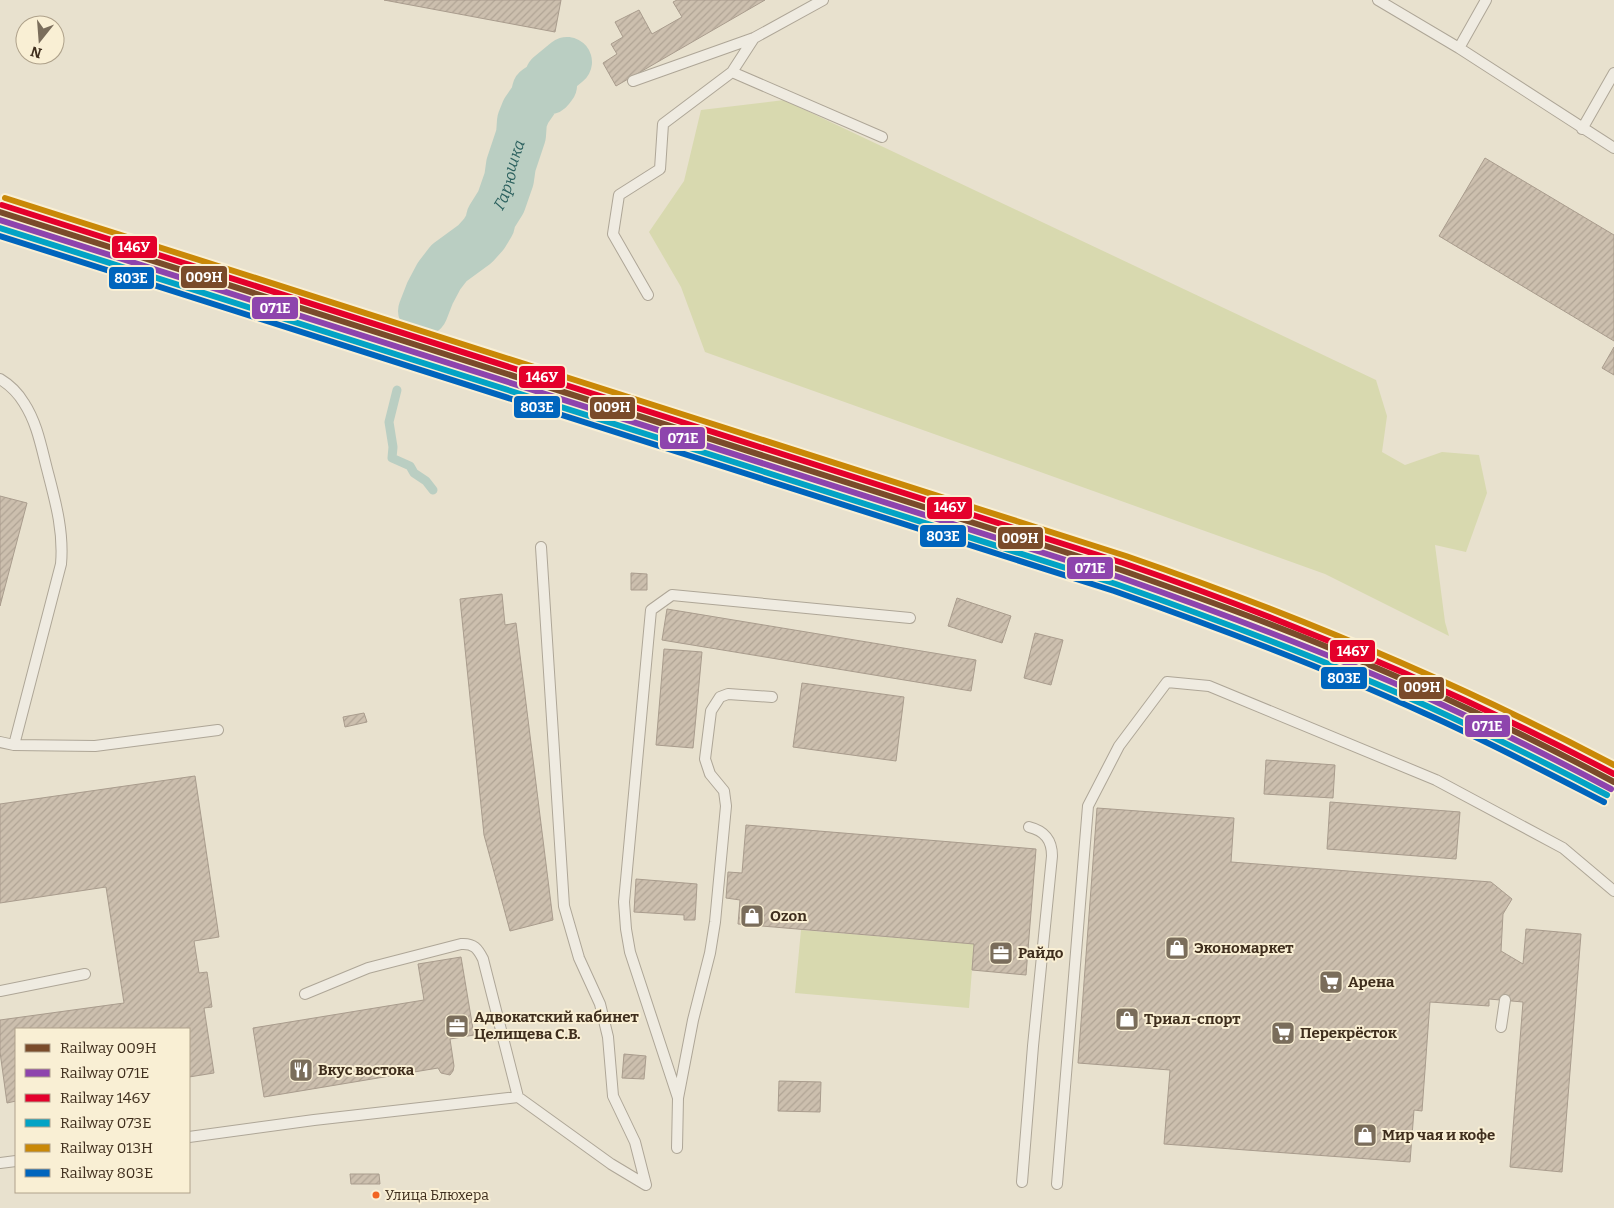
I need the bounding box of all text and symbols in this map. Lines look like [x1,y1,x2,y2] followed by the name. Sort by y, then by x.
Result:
[15,15,65,65] north arrow
[29,42,44,62] text: N
[489,137,528,213] water label: Гарюшка
[111,235,158,259] line badge: 146У
[118,239,151,256] text: 146У
[180,265,228,289] line badge: 009Н
[108,266,155,290] line badge: 803Е
[185,269,223,286] text: 009Н
[114,270,148,287] text: 803Е
[251,296,299,320] line badge: 071Е
[259,300,291,317] text: 071Е
[518,365,566,389] line badge: 146У
[526,369,559,386] text: 146У
[513,395,561,419] line badge: 803Е
[589,396,636,420] line badge: 009Н
[520,399,554,416] text: 803Е
[593,399,631,416] text: 009Н
[659,426,706,450] line badge: 071Е
[667,430,699,447] text: 071Е
[926,496,973,520] line badge: 146У
[934,499,967,516] text: 146У
[919,524,967,548] line badge: 803Е
[997,526,1044,550] line badge: 009Н
[926,528,960,545] text: 803Е
[1001,530,1039,547] text: 009Н
[1066,556,1114,580] line badge: 071Е
[1074,560,1106,577] text: 071Е
[1329,639,1376,663] line badge: 146У
[1337,643,1370,660] text: 146У
[1320,666,1368,690] line badge: 803Е
[1327,670,1361,687] text: 803Е
[1398,676,1445,700] line badge: 009Н
[1403,679,1441,696] text: 009Н
[1464,714,1511,738] line badge: 071Е
[1471,718,1503,735] text: 071Е
[739,903,765,929] shop icon: Ozon
[770,907,807,925] place label: Ozon
[1164,935,1190,961] shop icon: Экономаркет
[1194,939,1294,957] place label: Экономаркет
[988,940,1014,966] office icon: Райдо
[1018,944,1064,962] place label: Райдо
[1318,969,1344,995] supermarket icon: Арена
[1348,973,1395,991] place label: Арена
[1114,1006,1140,1032] shop icon: Триал-спорт
[474,1008,639,1043] place label: Адвокатский кабинет Целищева С.В.
[1144,1010,1241,1028] place label: Триал-спорт
[444,1013,470,1039] office icon: Адвокатский кабинет Целищева С.В.
[1270,1020,1296,1046] supermarket icon: Перекрёсток
[1300,1024,1398,1042] place label: Перекрёсток
[15,1028,190,1193] legend
[60,1039,157,1057] text: Railway 009Н
[288,1057,314,1083] restaurant icon: Вкус востока
[318,1061,415,1079] place label: Вкус востока
[60,1064,149,1082] text: Railway 071Е
[60,1089,151,1107] text: Railway 146У
[60,1114,151,1132] text: Railway 073Е
[1352,1122,1378,1148] shop icon: Мир чая и кофе
[1382,1126,1495,1144] place label: Мир чая и кофе
[60,1139,153,1157] text: Railway 013Н
[60,1164,153,1182] text: Railway 803Е
[385,1187,489,1204] place label: Улица Блюхера
[371,1190,381,1200] marker: Улица Блюхера

